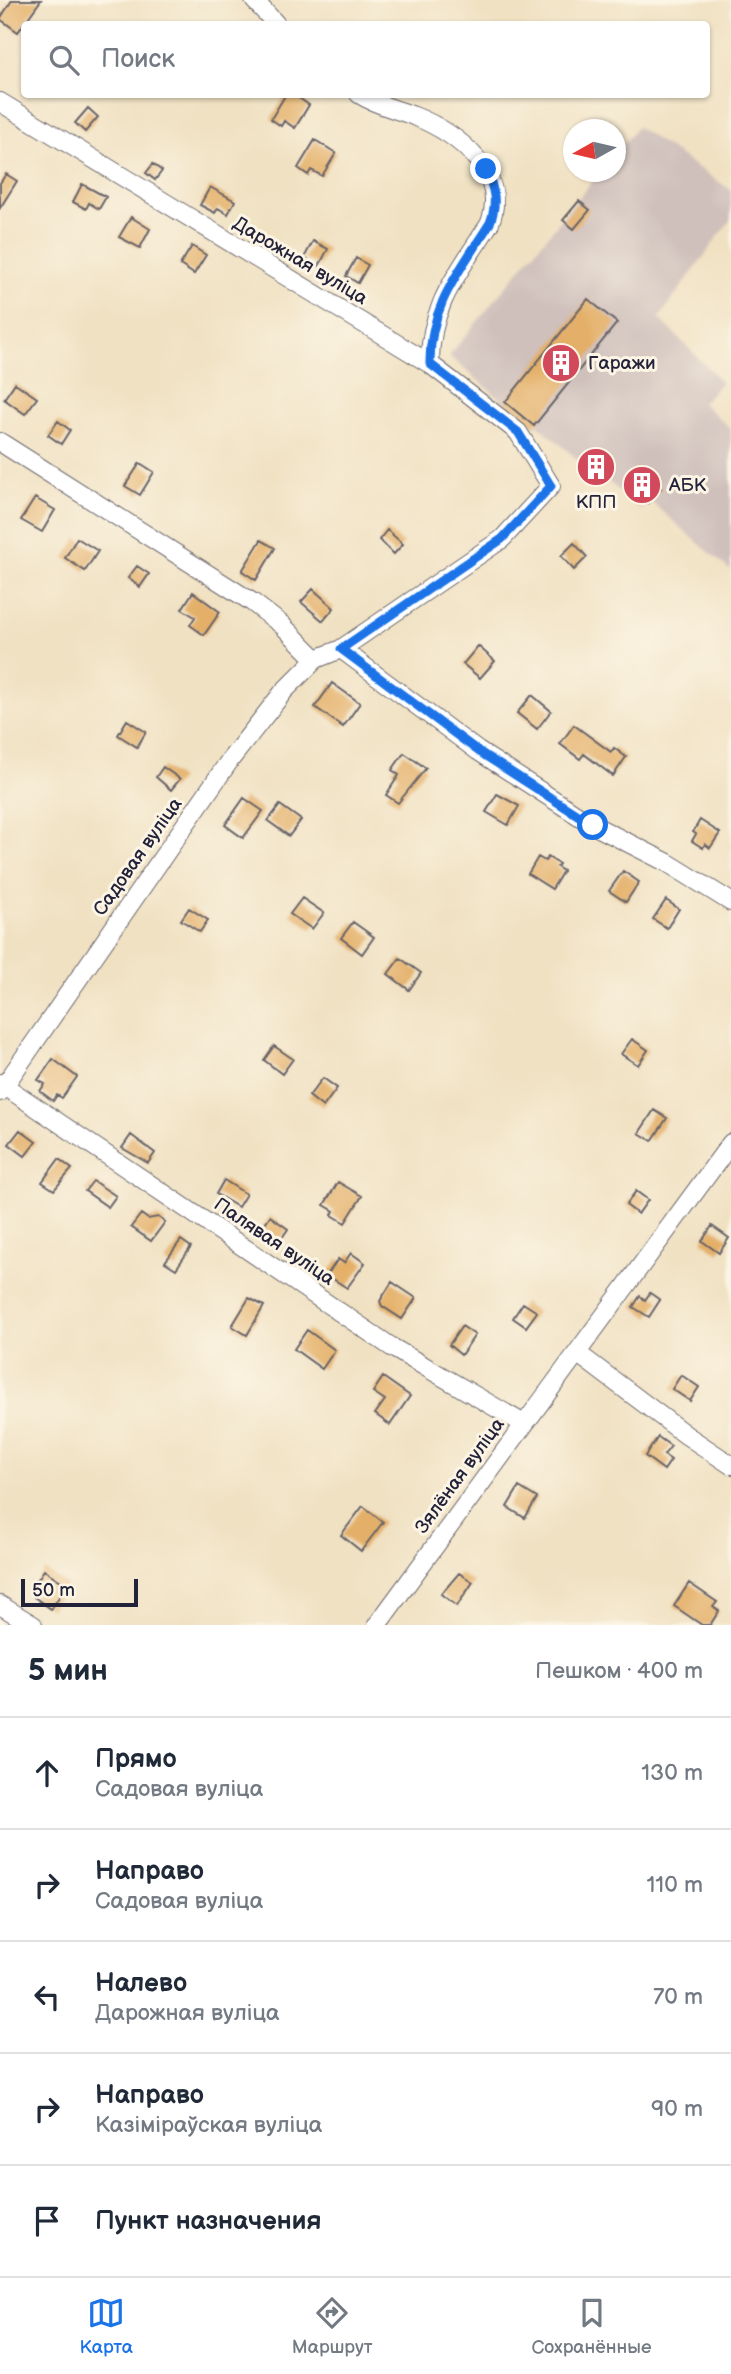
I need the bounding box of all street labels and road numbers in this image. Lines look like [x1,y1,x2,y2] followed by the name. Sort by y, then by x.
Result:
[229,212,371,310] street label: Дарожная вуліца
[89,793,187,921] street label: Садовая вуліца
[209,1193,339,1291] street label: Палявая вуліца
[410,1414,510,1538] street label: Зялёная вуліца

